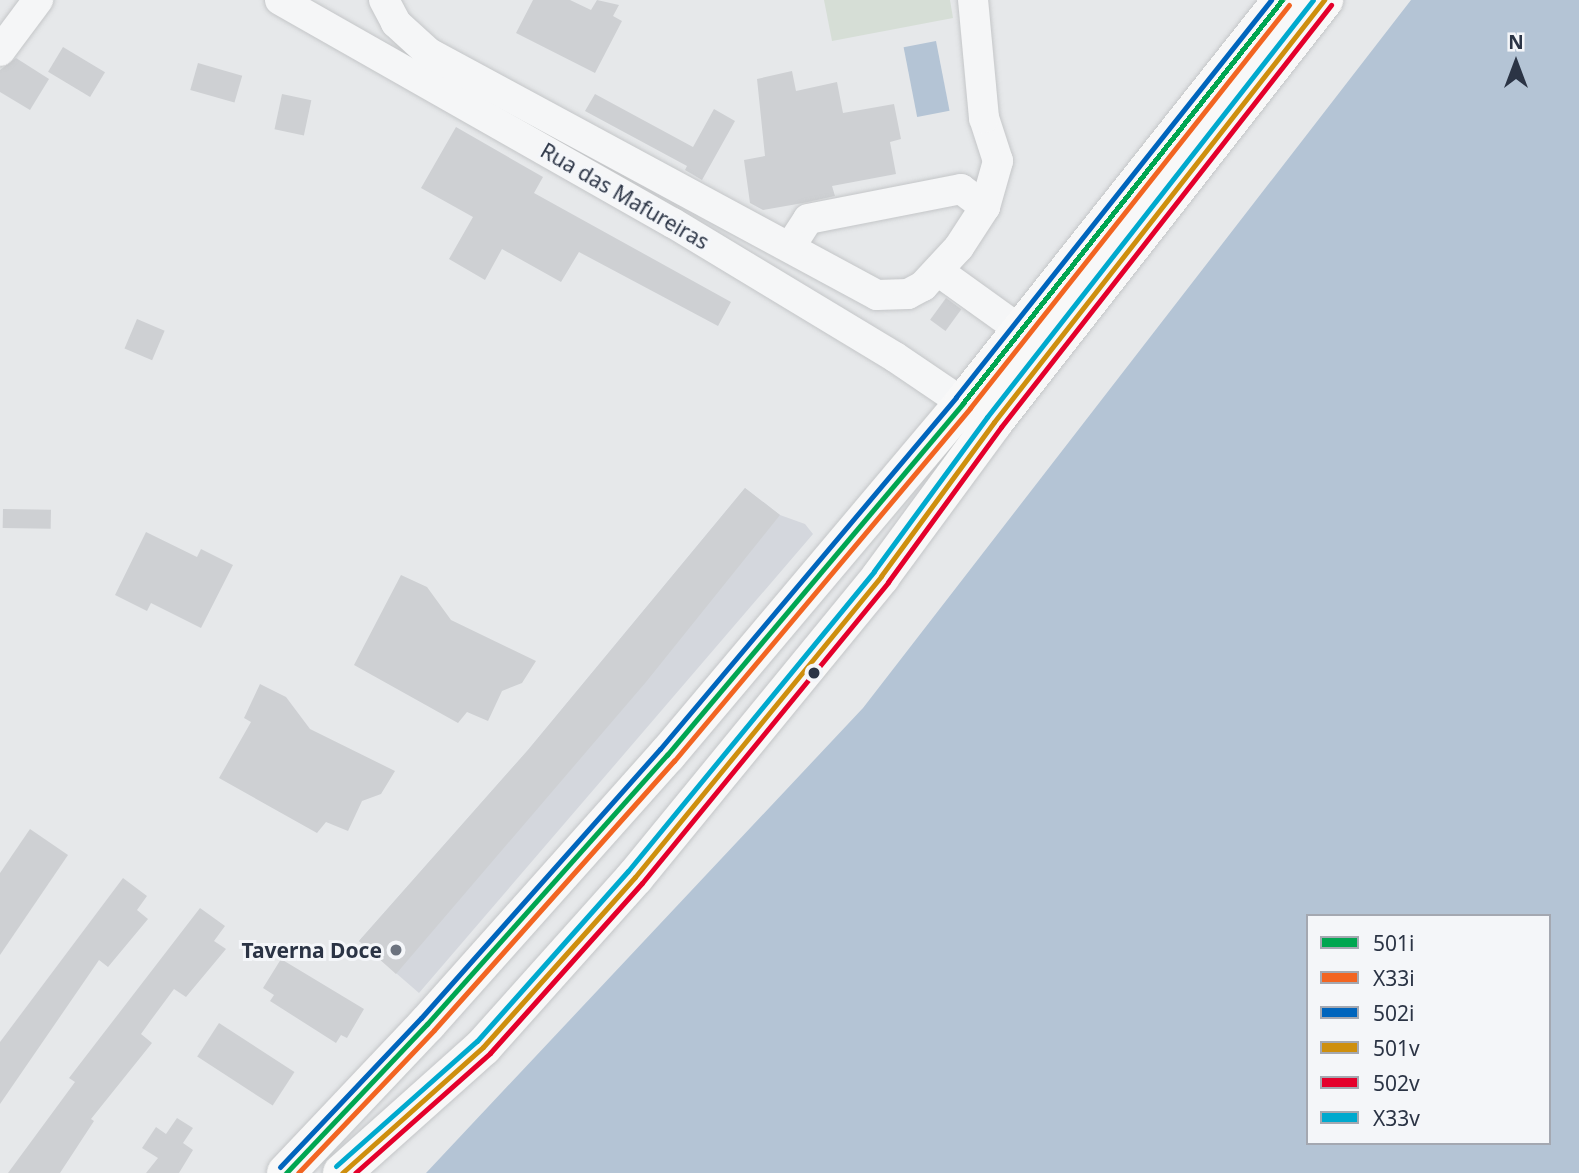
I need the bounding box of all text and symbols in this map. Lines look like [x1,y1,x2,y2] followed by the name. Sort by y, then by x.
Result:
[1481,28,1551,98] north arrow
[1508,29,1524,55] text: N
[536,138,714,254] street label: Rua das Mafureiras
[807,666,821,680] unlabelled marker
[1306,914,1551,1145] legend
[1373,929,1414,957] text: 501i
[242,937,382,963] place label: Taverna Doce
[388,942,404,958] marker: Taverna Doce
[1373,964,1415,992] text: X33i
[1373,999,1414,1027] text: 502i
[1373,1034,1420,1062] text: 501v
[1373,1069,1420,1097] text: 502v
[1373,1104,1420,1132] text: X33v

